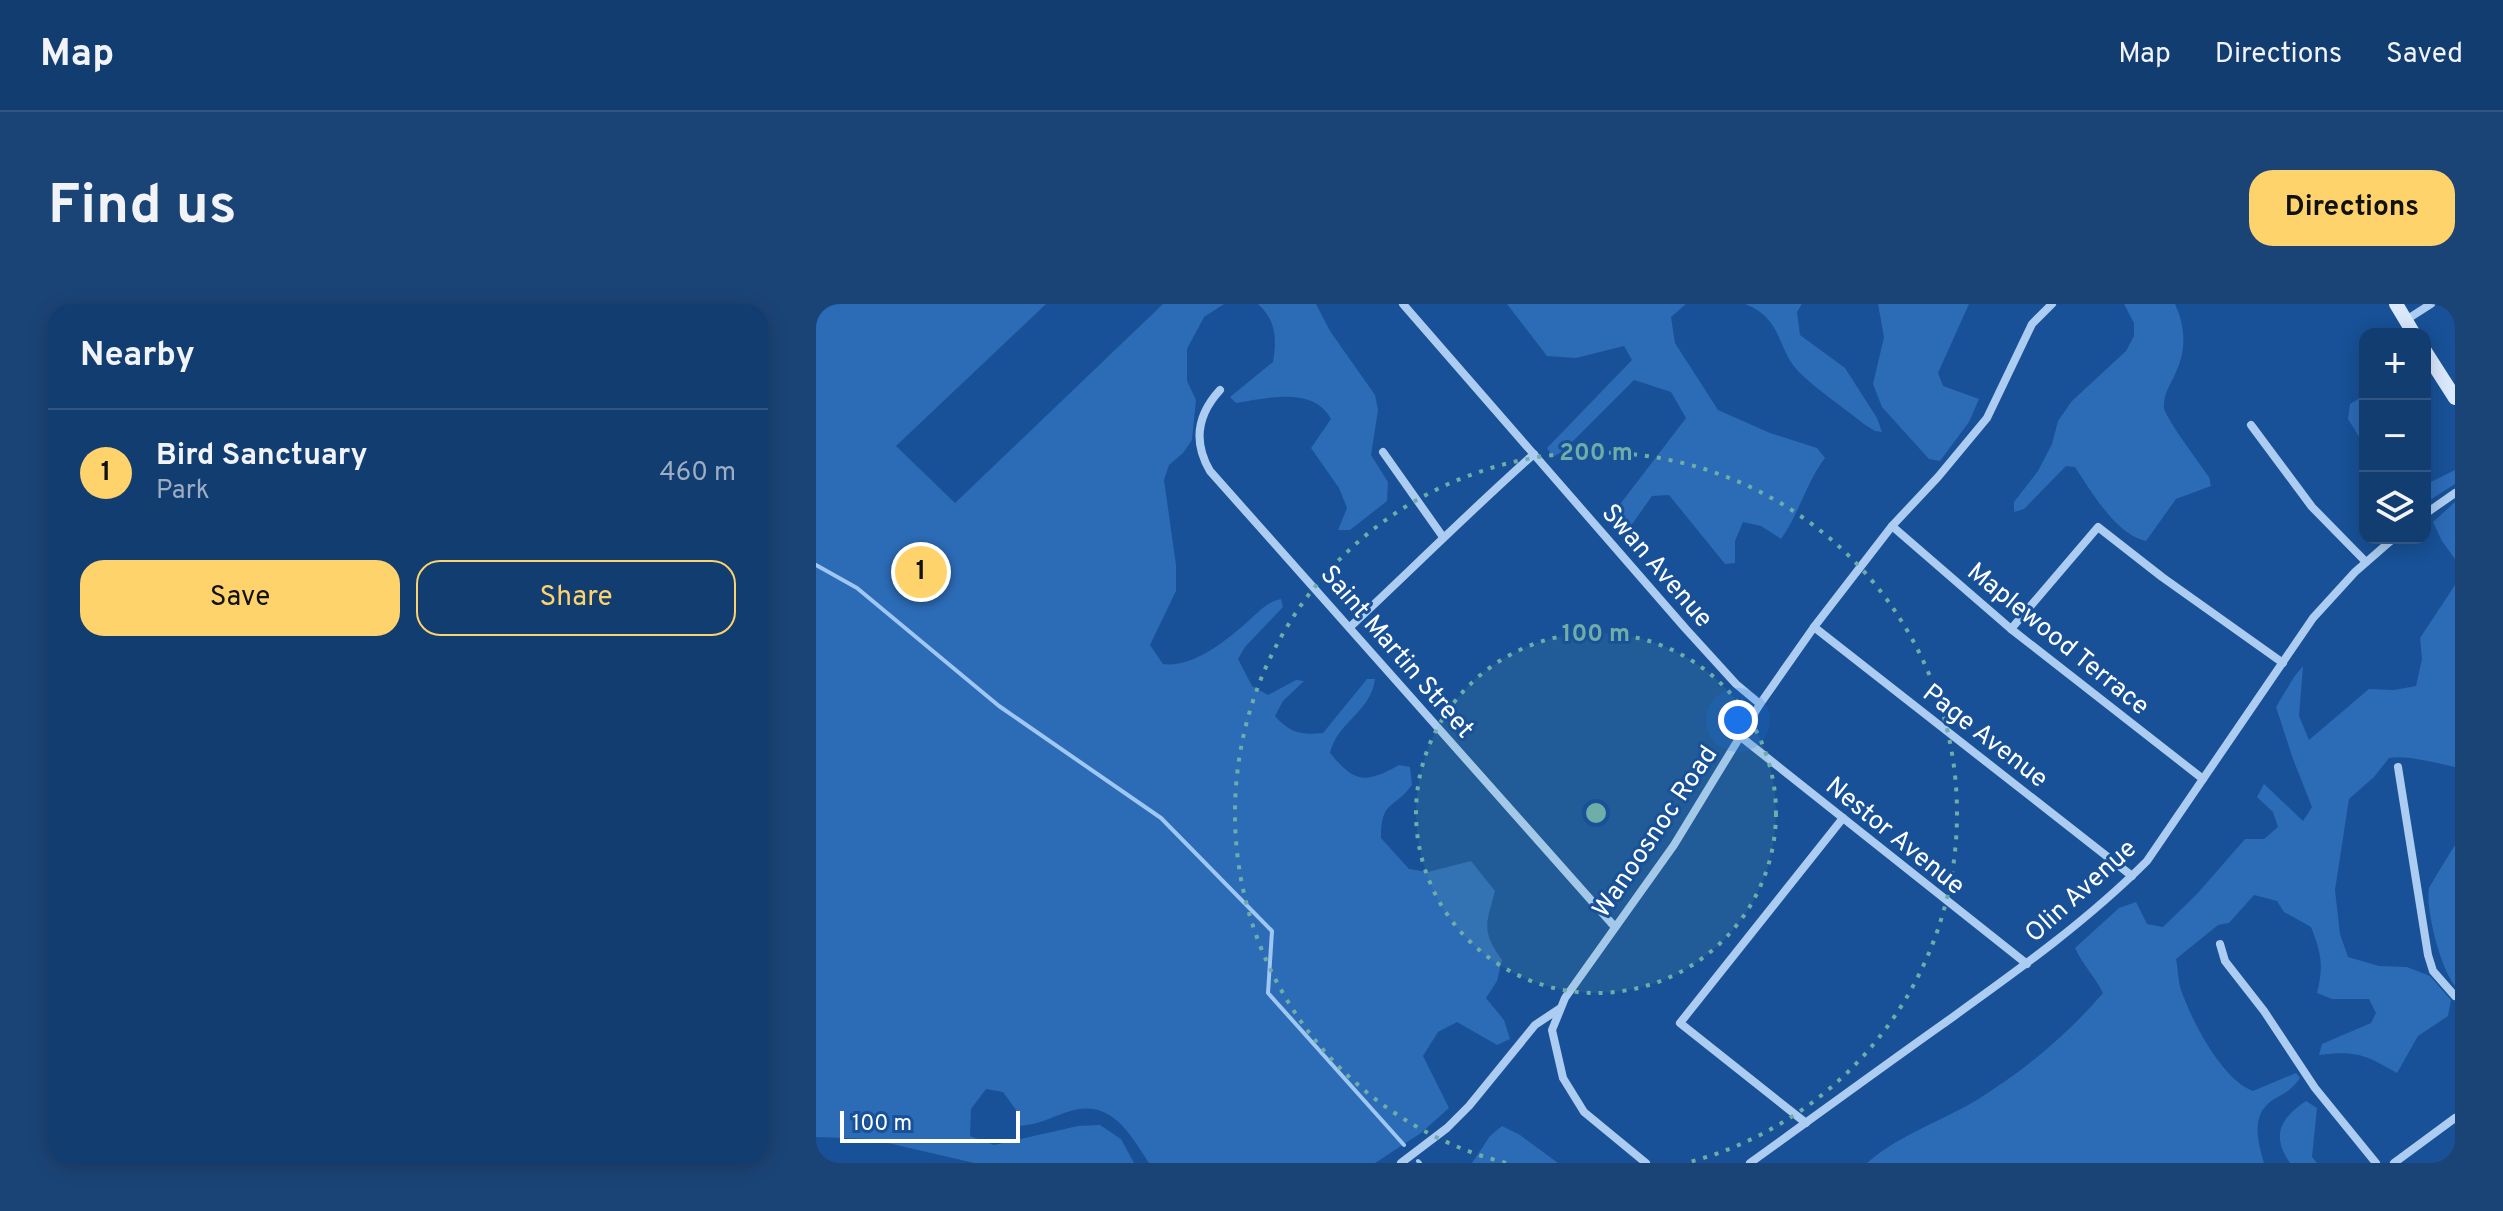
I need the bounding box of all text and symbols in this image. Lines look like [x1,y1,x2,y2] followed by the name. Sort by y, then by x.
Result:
[40,31,114,80] text: Map
[2118,37,2171,73] text: Map
[2215,37,2342,73] text: Directions
[2386,37,2463,73] text: Saved
[2249,170,2455,246] button: Directions
[48,173,237,243] text: Find us
[2359,328,2431,544] map controls
[2359,328,2431,400] button: +
[80,335,195,378] text: Nearby
[2359,400,2431,472] button: −
[156,438,368,475] text: Bird Sanctuary
[1559,439,1633,469] text: 200 m
[101,457,111,490] text: 1
[660,457,736,490] text: 460 m
[2359,472,2431,544] button: layers
[156,475,210,508] text: Park
[1593,498,1719,635] street label: Swan Avenue
[895,542,947,602] pin: 1
[1960,556,2155,724] street label: Maplewood Terrace
[1312,559,1480,746] street label: Saint Martin Street
[80,560,400,636] button: Save
[416,560,736,636] button: Share
[1562,620,1630,650] text: 100 m
[1915,678,2054,796] street label: Page Avenue
[1718,700,1758,740] your location
[1586,740,1726,925] street label: Wanoosnoc Road
[1818,771,1971,903] street label: Nestor Avenue
[1582,799,1610,827] centre of rings
[2019,833,2144,951] street label: Olin Avenue
[840,1107,1020,1143] scale bar
[852,1111,912,1138] text: 100 m

